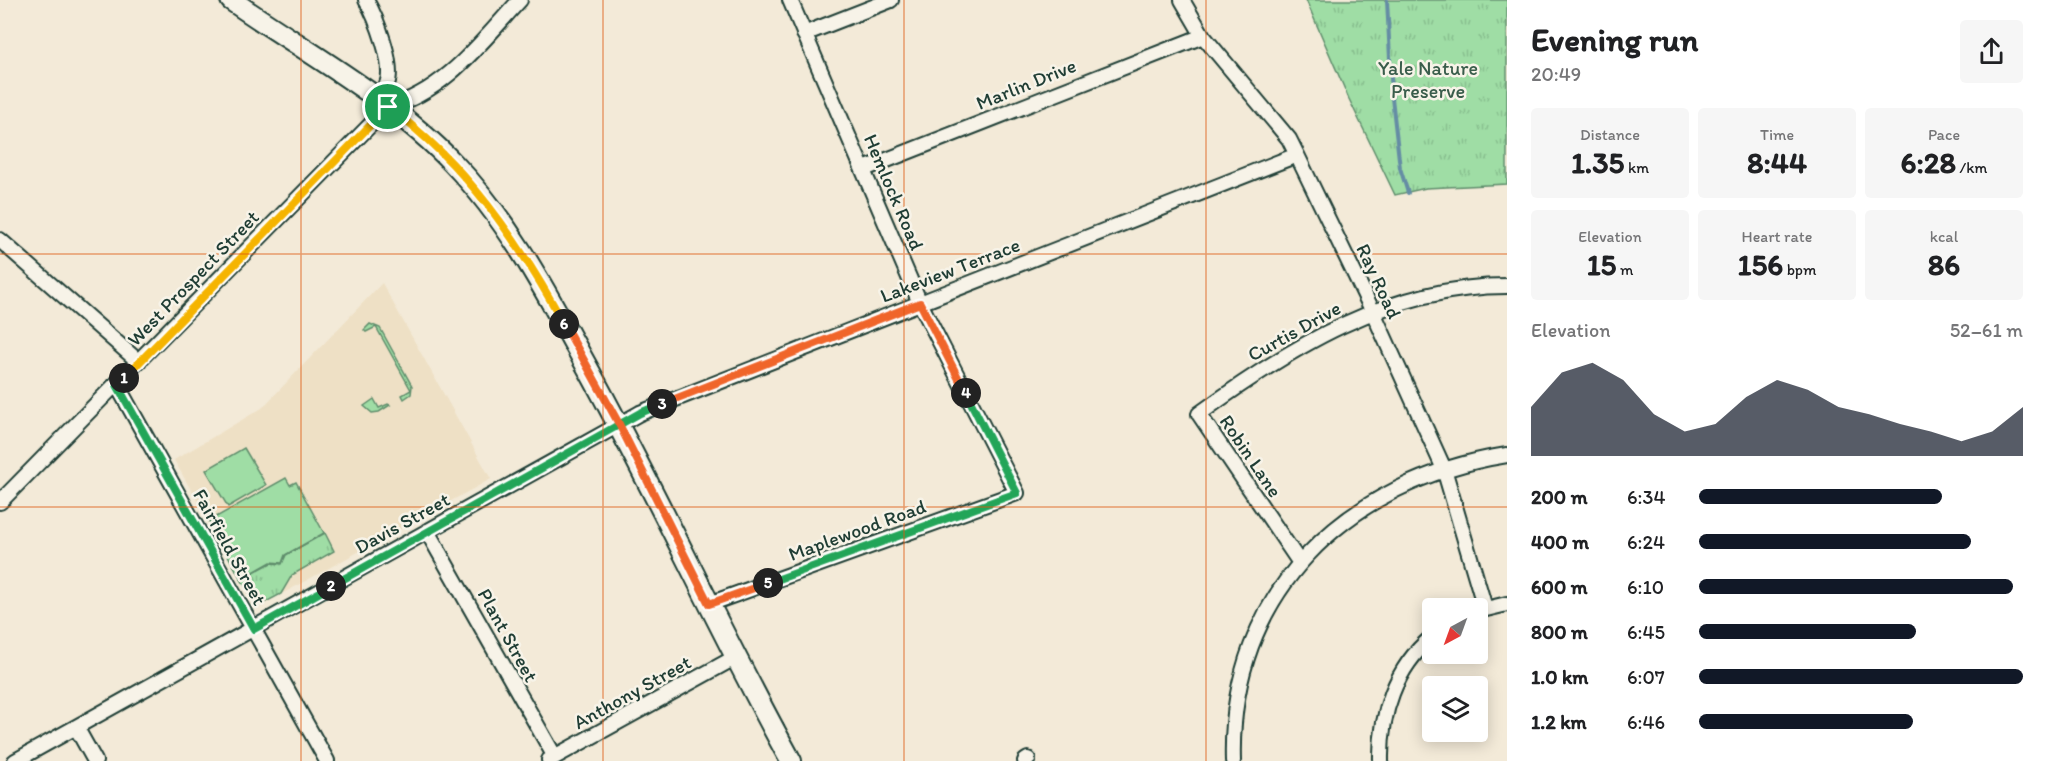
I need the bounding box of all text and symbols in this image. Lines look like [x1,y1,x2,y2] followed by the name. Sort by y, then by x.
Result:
[1531,20,1698,59] text: Evening run
[1960,20,2023,83] button: share
[972,53,1080,115] street label: Marlin Drive
[1378,56,1478,103] park label: Yale Nature Preserve
[1531,62,1581,86] text: 20:49
[362,81,413,132] pin
[371,90,404,123] icon: arrive
[1580,125,1640,144] text: Distance
[1760,125,1794,144] text: Time
[1928,125,1960,144] text: Pace
[859,130,929,254] street label: Hemlock Road
[1571,144,1624,181] text: 1.35
[1747,144,1807,181] text: 8:44
[1901,144,1956,181] text: 6:28
[1624,158,1649,177] text: km
[1956,158,1987,177] text: /km
[122,205,264,351] street label: West Prospect Street
[1578,227,1642,246] text: Elevation
[1742,227,1812,246] text: Heart rate
[1930,227,1958,246] text: kcal
[877,232,1023,308] street label: Lakeview Terrace
[1351,240,1407,323] street label: Ray Road
[1587,246,1616,283] text: 15
[1738,246,1783,283] text: 156
[1928,246,1960,283] text: 86
[1616,260,1633,279] text: m
[1783,260,1816,279] text: bpm
[1243,296,1345,366] street label: Curtis Drive
[549,309,579,339] pin: 6
[560,314,568,333] text: 6
[1531,318,1610,342] text: Elevation
[1950,318,2023,342] text: 52–61 m
[109,363,139,393] pin: 1
[120,368,128,387] text: 1
[951,378,981,408] pin: 4
[961,383,971,402] text: 4
[647,389,677,419] pin: 3
[658,394,666,413] text: 3
[1215,410,1287,502] street label: Robin Lane
[188,485,272,609] street label: Fairfield Street
[1531,485,1587,509] text: 200 m
[1627,485,1665,509] text: 6:34
[350,487,454,559] street label: Davis Street
[785,494,929,566] street label: Maplewood Road
[1531,530,1589,554] text: 400 m
[1627,530,1665,554] text: 6:24
[753,568,783,598] pin: 5
[316,571,346,601] pin: 2
[764,573,772,592] text: 5
[1531,575,1588,599] text: 600 m
[1627,575,1664,599] text: 6:10
[327,576,335,595] text: 2
[473,584,543,686] street label: Plant Street
[1422,598,1488,664] north arrow
[1422,598,1488,742] map controls
[1531,620,1588,644] text: 800 m
[1627,620,1665,644] text: 6:45
[569,650,695,734] street label: Anthony Street
[1531,665,1588,689] text: 1.0 km
[1627,665,1665,689] text: 6:07
[1422,676,1488,742] button: layers
[1531,710,1587,734] text: 1.2 km
[1627,710,1665,734] text: 6:46

